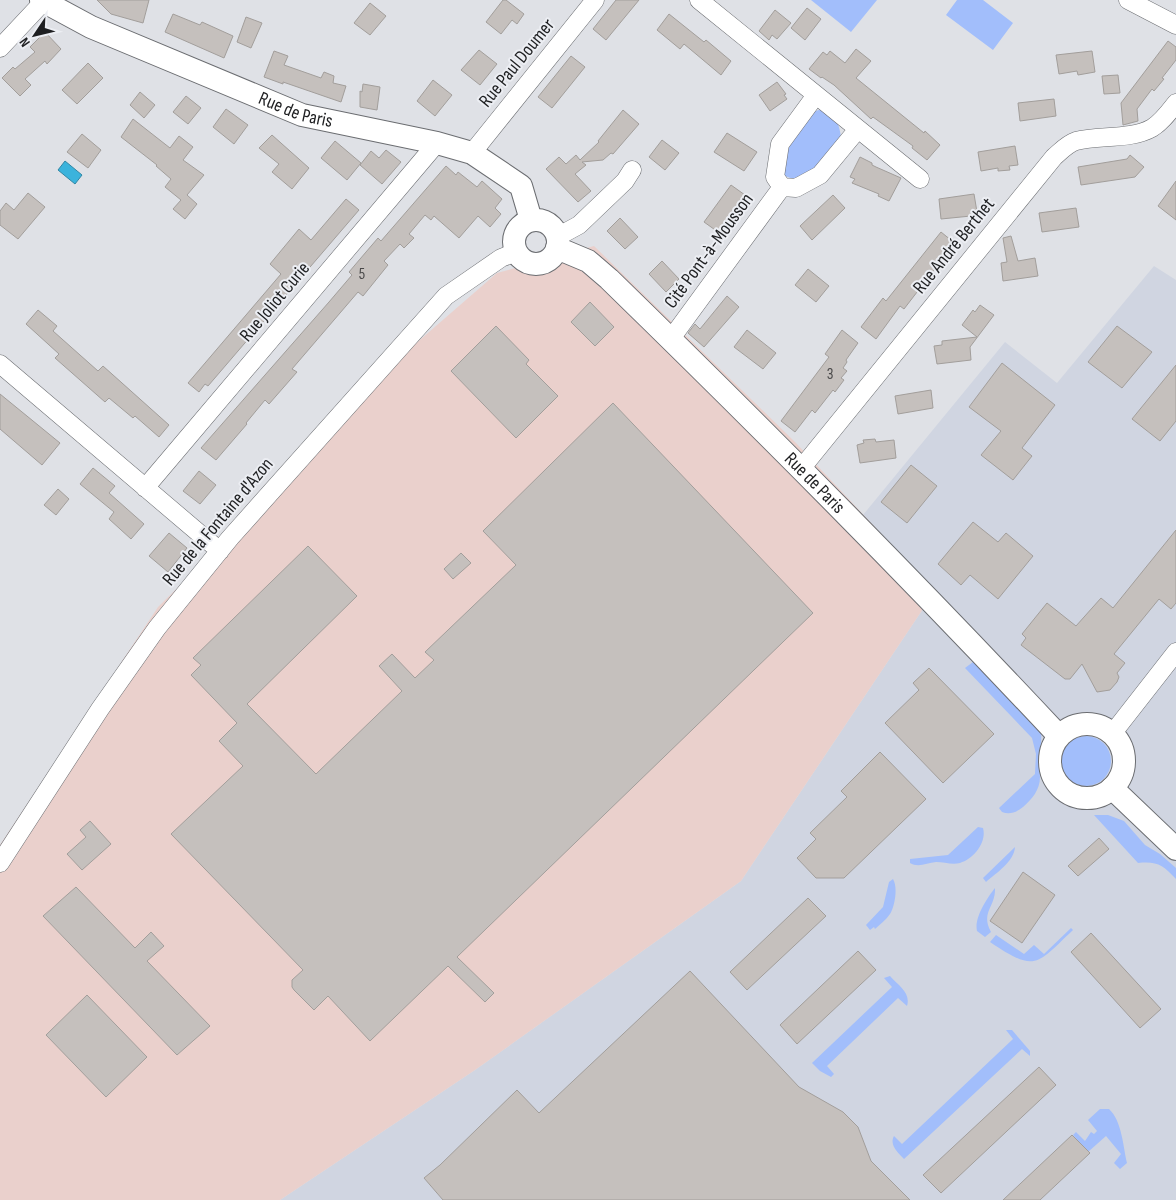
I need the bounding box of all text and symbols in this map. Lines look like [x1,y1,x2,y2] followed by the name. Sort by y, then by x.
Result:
[10,10,60,60] north arrow
[474,14,560,112] street label: Rue Paul Doumer
[16,34,34,50] text: N
[255,87,335,133] street label: Rue de Paris
[659,189,759,313] street label: Cité Pont-à-Mousson
[908,193,1000,299] street label: Rue André Berthet
[235,257,315,347] street label: Rue Joliot Curie
[359,265,365,284] house number: 5
[827,365,833,384] house number: 3
[780,447,850,518] street label: Rue de Paris
[158,453,278,591] street label: Rue de la Fontaine d'Azon

